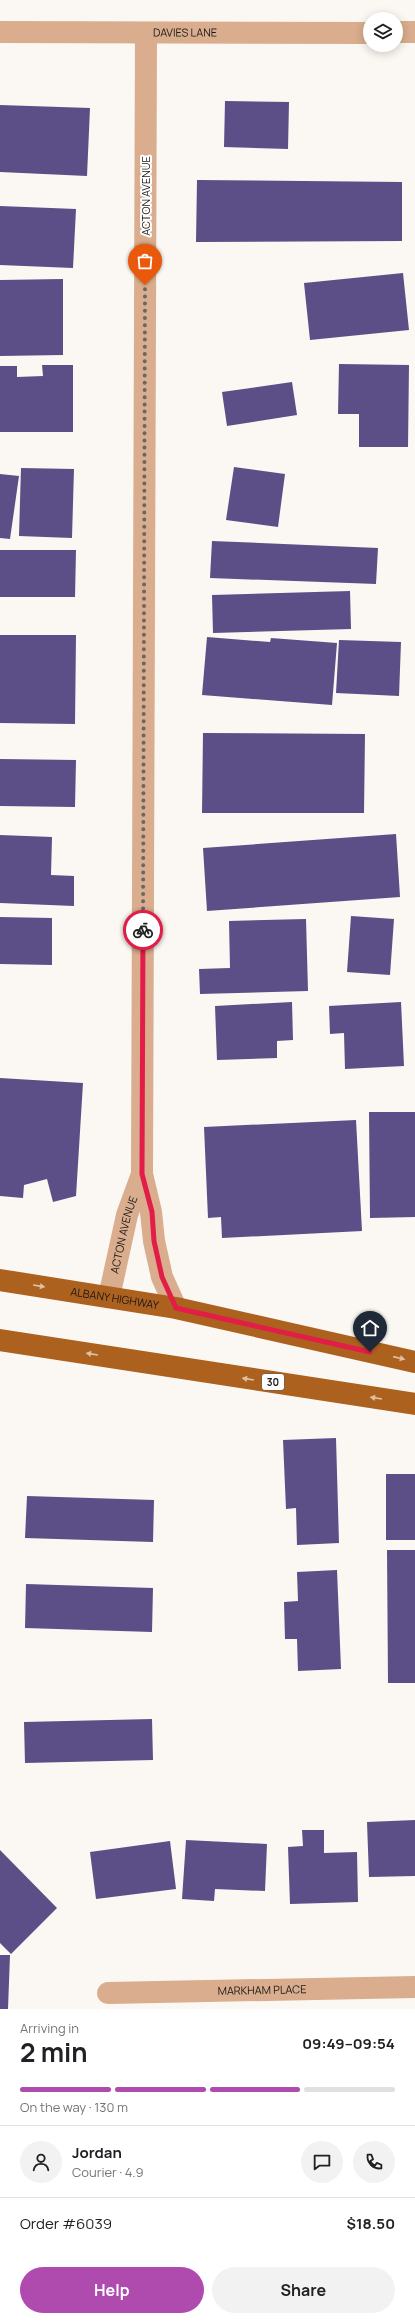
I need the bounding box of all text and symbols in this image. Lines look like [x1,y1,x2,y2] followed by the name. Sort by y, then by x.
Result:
[363,12,403,52] map controls
[363,12,403,52] button: layers
[153,24,217,40] street label: DAVIES LANE
[138,156,153,236] street label: ACTON AVENUE
[128,244,162,285] pin
[134,250,156,272] icon: bag
[123,910,163,950] courier
[132,919,154,941] icon: bike
[106,1194,140,1275] street label: ACTON AVENUE
[32,1283,45,1289] one-way arrow
[69,1283,161,1312] street label: ALBANY HIGHWAY
[353,1311,387,1352] pin
[359,1317,381,1339] icon: home
[86,1351,98,1357] one-way arrow
[393,1356,405,1362] one-way arrow
[262,1374,284,1390] road number: 30
[242,1375,254,1381] one-way arrow
[370,1395,383,1401] one-way arrow
[217,1981,307,1998] street label: MARKHAM PLACE
[20,2019,79,2037] text: Arriving in
[302,2033,395,2054] text: 09:49–09:54
[20,2034,88,2070] text: 2 min
[20,2098,128,2116] text: On the way · 130 m
[20,2141,62,2183] button: person
[301,2141,343,2183] button: chat
[353,2141,395,2183] button: phone
[72,2142,122,2163] text: Jordan
[72,2163,144,2181] text: Courier · 4.9
[20,2213,112,2234] text: Order #6039
[347,2213,395,2234] text: $18.50
[20,2267,204,2313] button: Help
[212,2267,395,2313] button: Share

